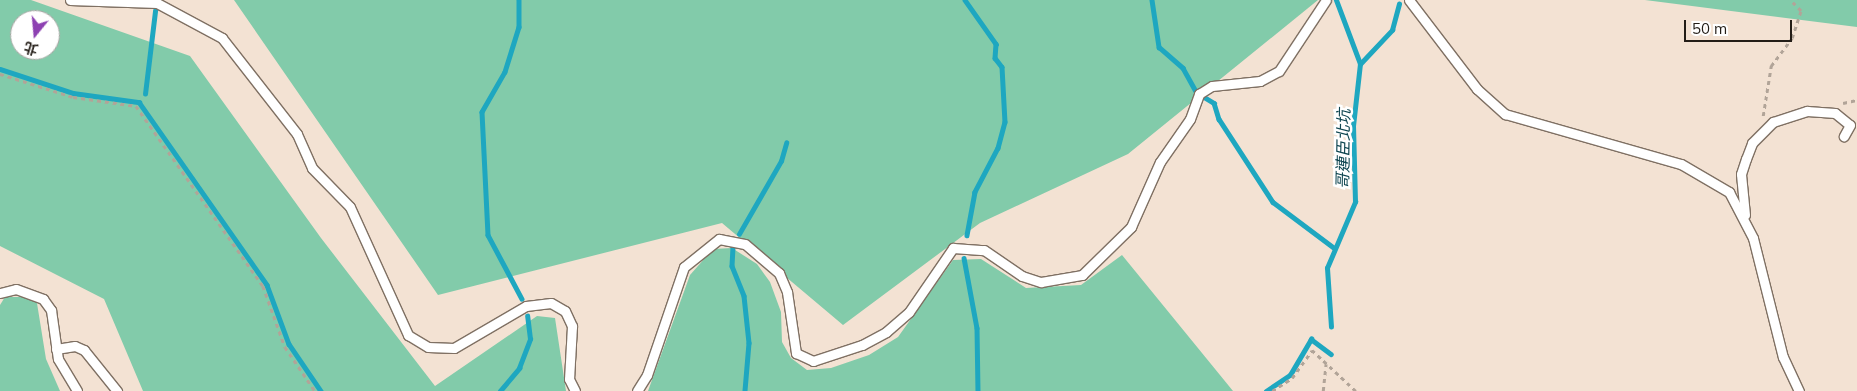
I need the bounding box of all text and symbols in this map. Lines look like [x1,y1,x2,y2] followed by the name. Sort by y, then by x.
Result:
[10,10,60,60] north arrow
[1687,10,1794,42] scale bar
[1692,19,1727,38] text: 50 m
[22,38,40,59] text: 北
[1333,109,1353,189] water label: 哥連臣北坑

